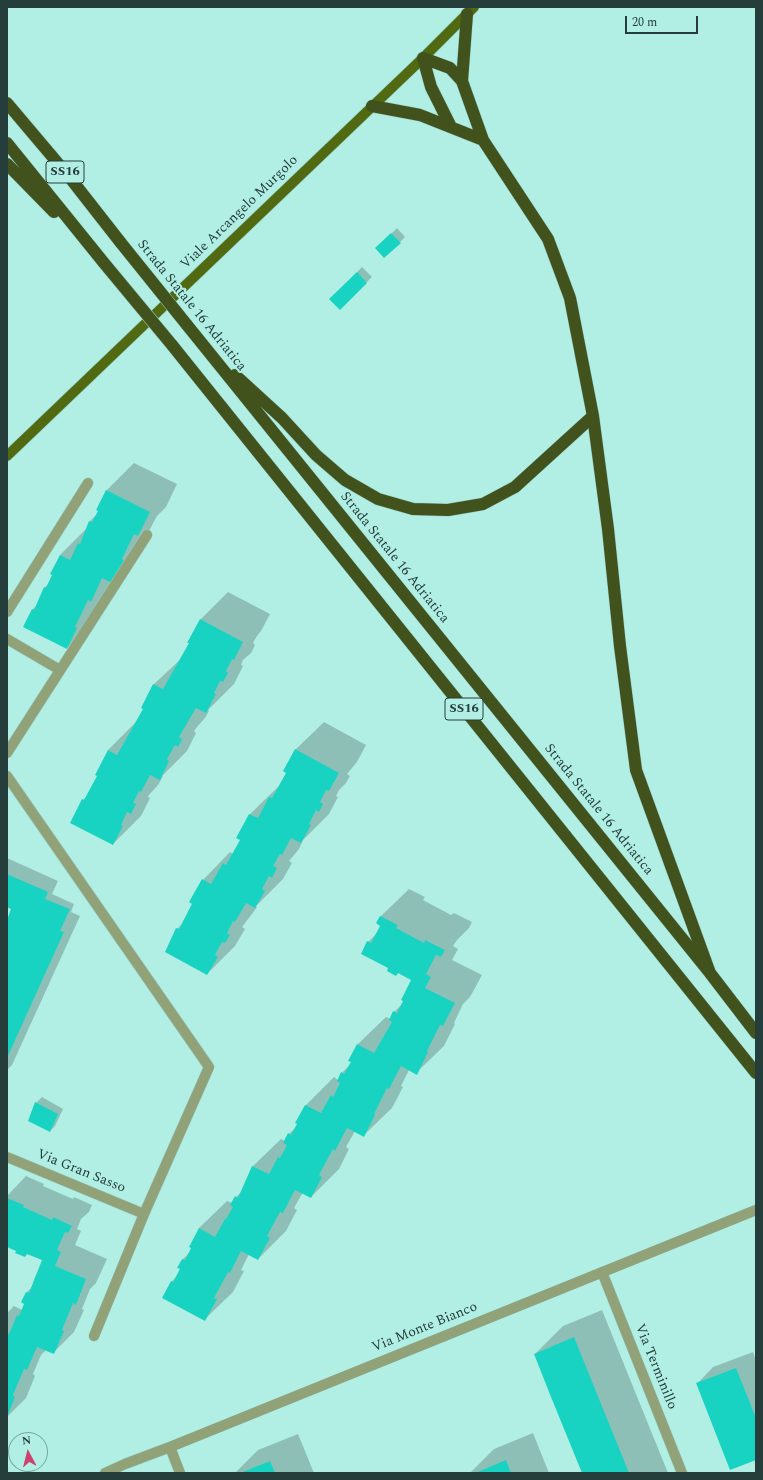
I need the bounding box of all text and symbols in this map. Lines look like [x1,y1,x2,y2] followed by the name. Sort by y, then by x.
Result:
[627,8,700,34] scale bar
[632,13,657,32] text: 20 m
[178,153,302,273] street label: Viale Arcangelo Murgolo
[46,161,84,183] road number: SS16
[133,237,249,375] street label: Strada Statale 16 Adriatica
[336,489,452,627] street label: Strada Statale 16 Adriatica
[445,698,483,720] road number: SS16
[540,741,656,879] street label: Strada Statale 16 Adriatica
[34,1147,128,1197] street label: Via Gran Sasso
[370,1299,480,1357] street label: Via Monte Bianco
[630,1322,680,1412] street label: Via Terminillo
[8,1432,48,1472] north arrow
[21,1432,32,1450] text: N

